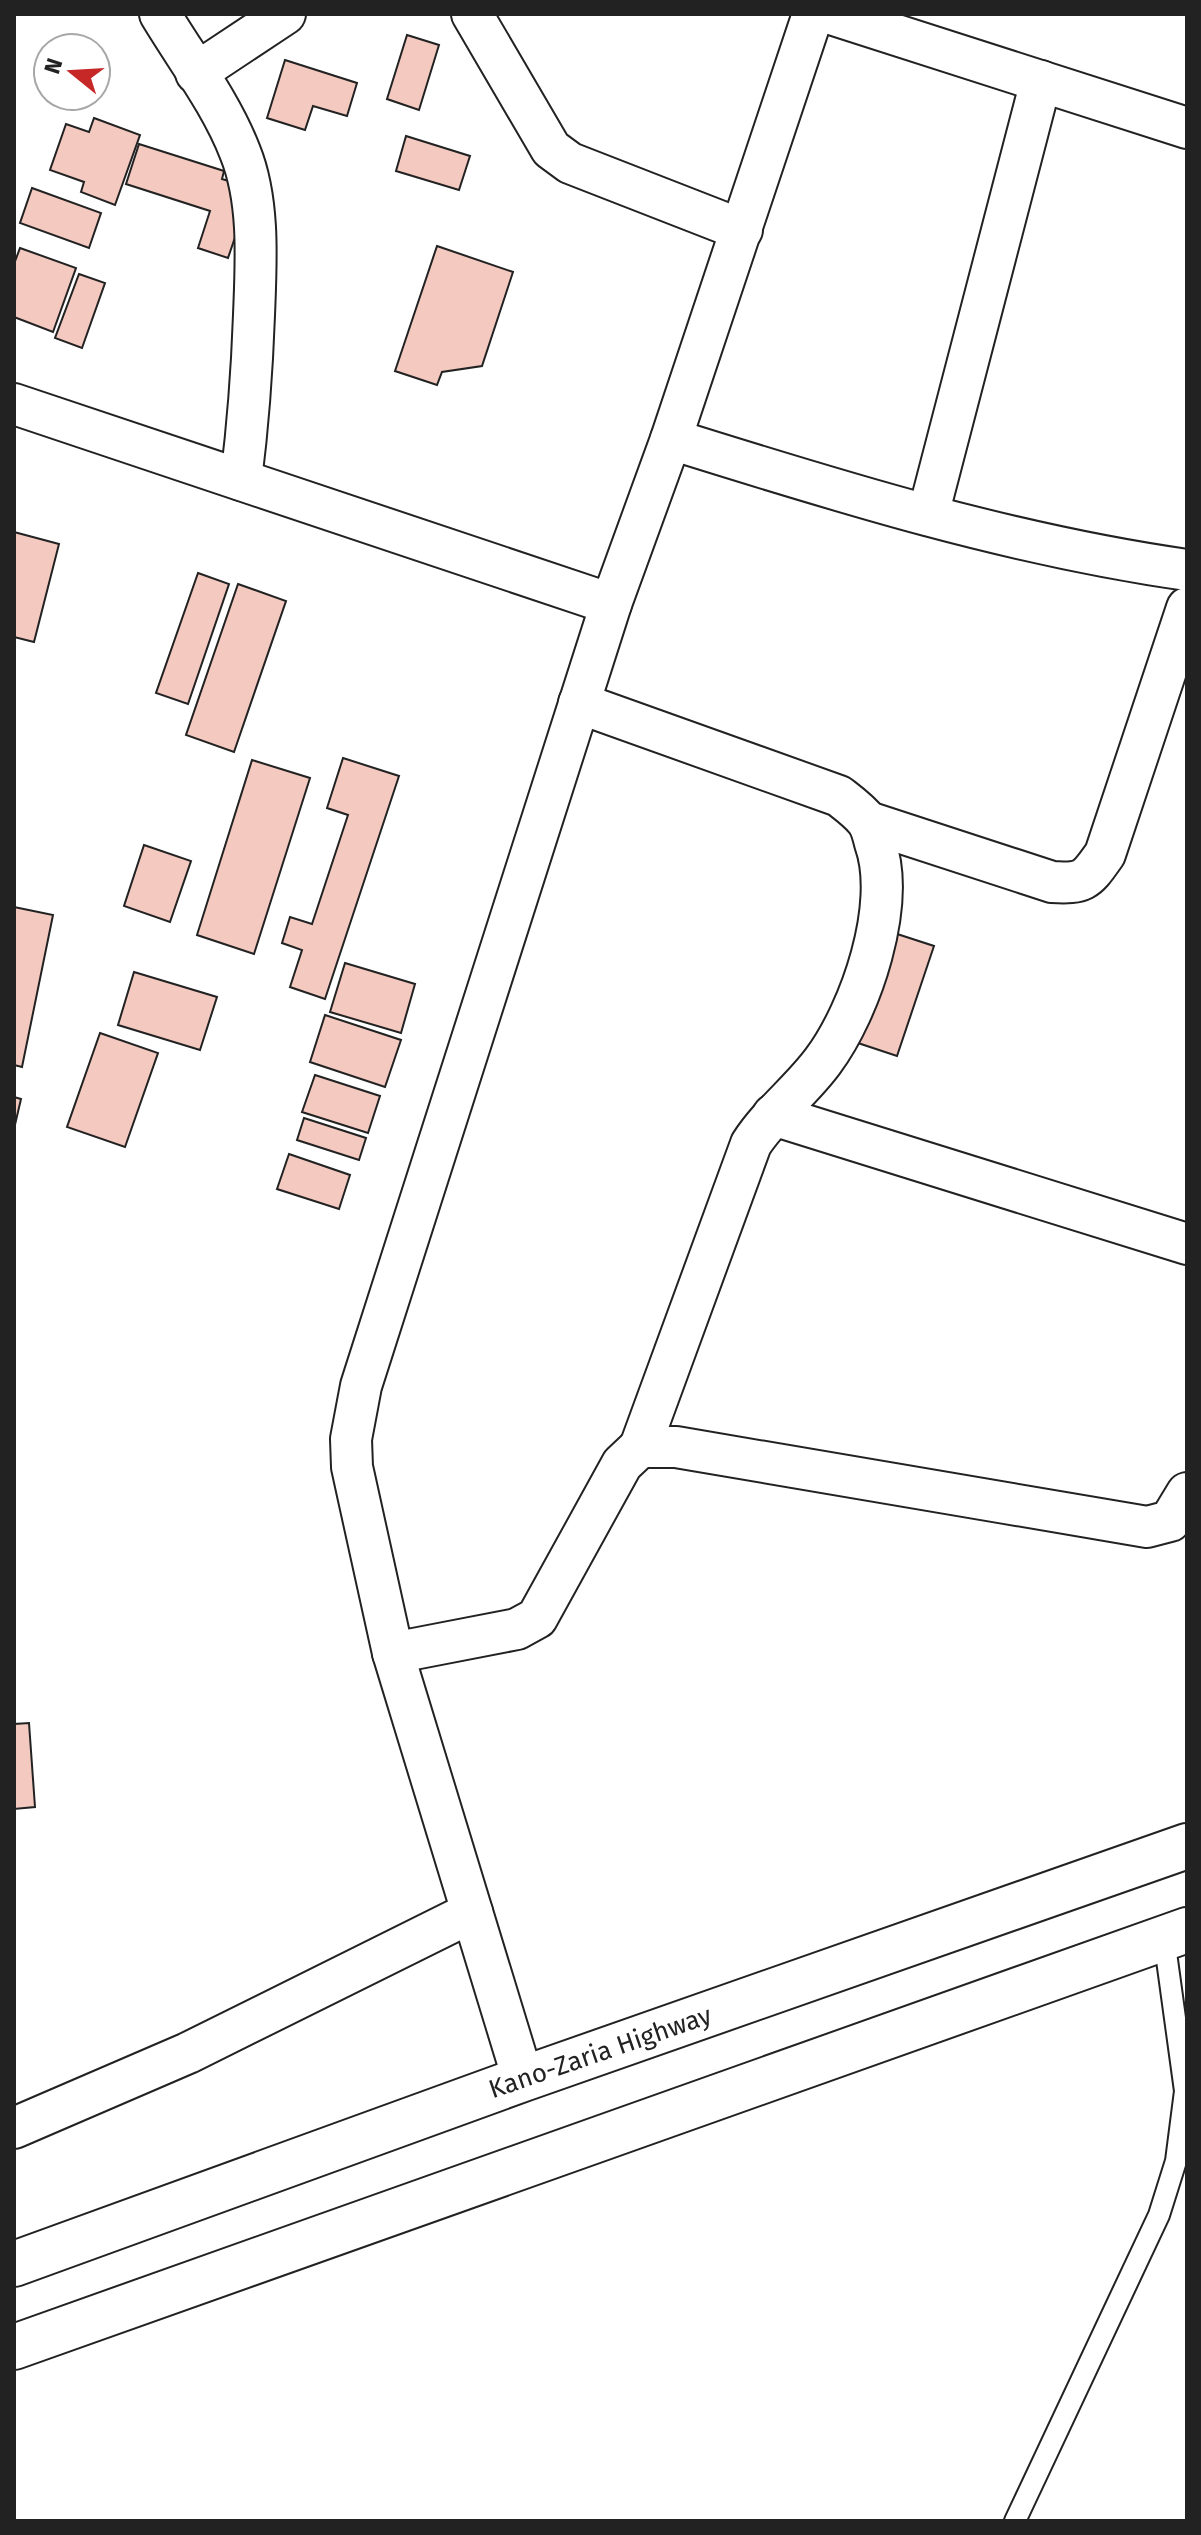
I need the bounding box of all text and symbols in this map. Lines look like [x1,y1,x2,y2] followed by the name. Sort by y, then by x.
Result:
[32,32,112,112] north arrow
[38,55,69,77] text: N
[485,2000,716,2105] street label: Kano-Zaria Highway

